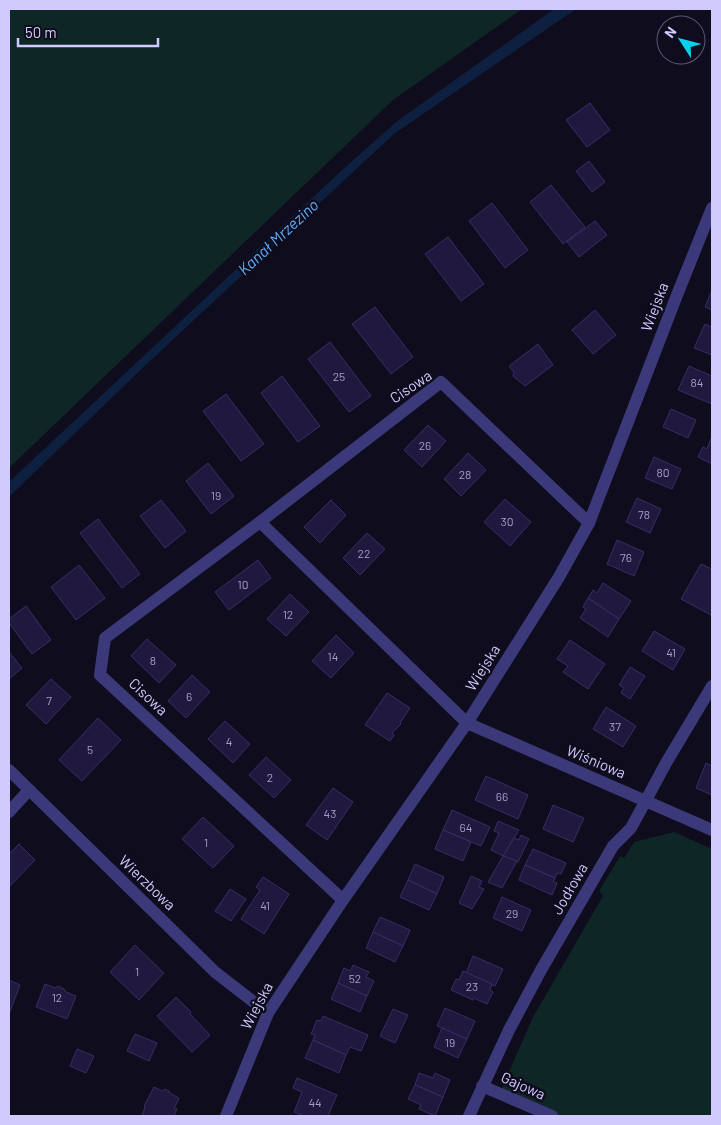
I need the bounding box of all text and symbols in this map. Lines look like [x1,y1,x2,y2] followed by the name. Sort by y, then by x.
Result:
[18,15,158,47] scale bar
[656,15,706,65] north arrow
[25,23,57,41] text: 50 m
[660,23,680,41] text: N
[234,195,322,279] water label: Kanał Mrzezino
[637,280,672,334] street label: Wiejska
[386,366,435,407] street label: Cisowa
[333,369,345,383] house number: 25
[691,375,703,389] house number: 84
[419,438,431,452] house number: 26
[656,465,670,479] house number: 80
[459,467,471,481] house number: 28
[211,488,221,502] house number: 19
[638,507,650,521] house number: 78
[501,514,513,528] house number: 30
[358,546,370,560] house number: 22
[620,550,632,564] house number: 76
[238,577,248,591] house number: 10
[283,607,293,621] house number: 12
[461,641,503,694] street label: Wiejska
[666,645,676,659] house number: 41
[328,649,338,663] house number: 14
[150,653,156,667] house number: 8
[126,674,172,719] street label: Cisowa
[186,689,192,703] house number: 6
[46,693,52,707] house number: 7
[609,719,621,733] house number: 37
[226,734,232,748] house number: 4
[564,741,629,782] street label: Wiśniowa
[87,742,93,756] house number: 5
[267,770,273,784] house number: 2
[496,789,508,803] house number: 66
[324,806,336,820] house number: 43
[460,820,472,834] house number: 64
[204,835,208,849] house number: 1
[116,851,180,914] street label: Wierzbowa
[547,860,591,917] street label: Jodłowa
[260,898,270,912] house number: 41
[506,906,518,920] house number: 29
[135,964,139,978] house number: 1
[349,971,361,985] house number: 52
[236,979,276,1032] street label: Wiejska
[466,979,478,993] house number: 23
[52,990,62,1004] house number: 12
[445,1035,455,1049] house number: 19
[498,1067,548,1103] street label: Gajowa
[308,1095,322,1109] house number: 44

